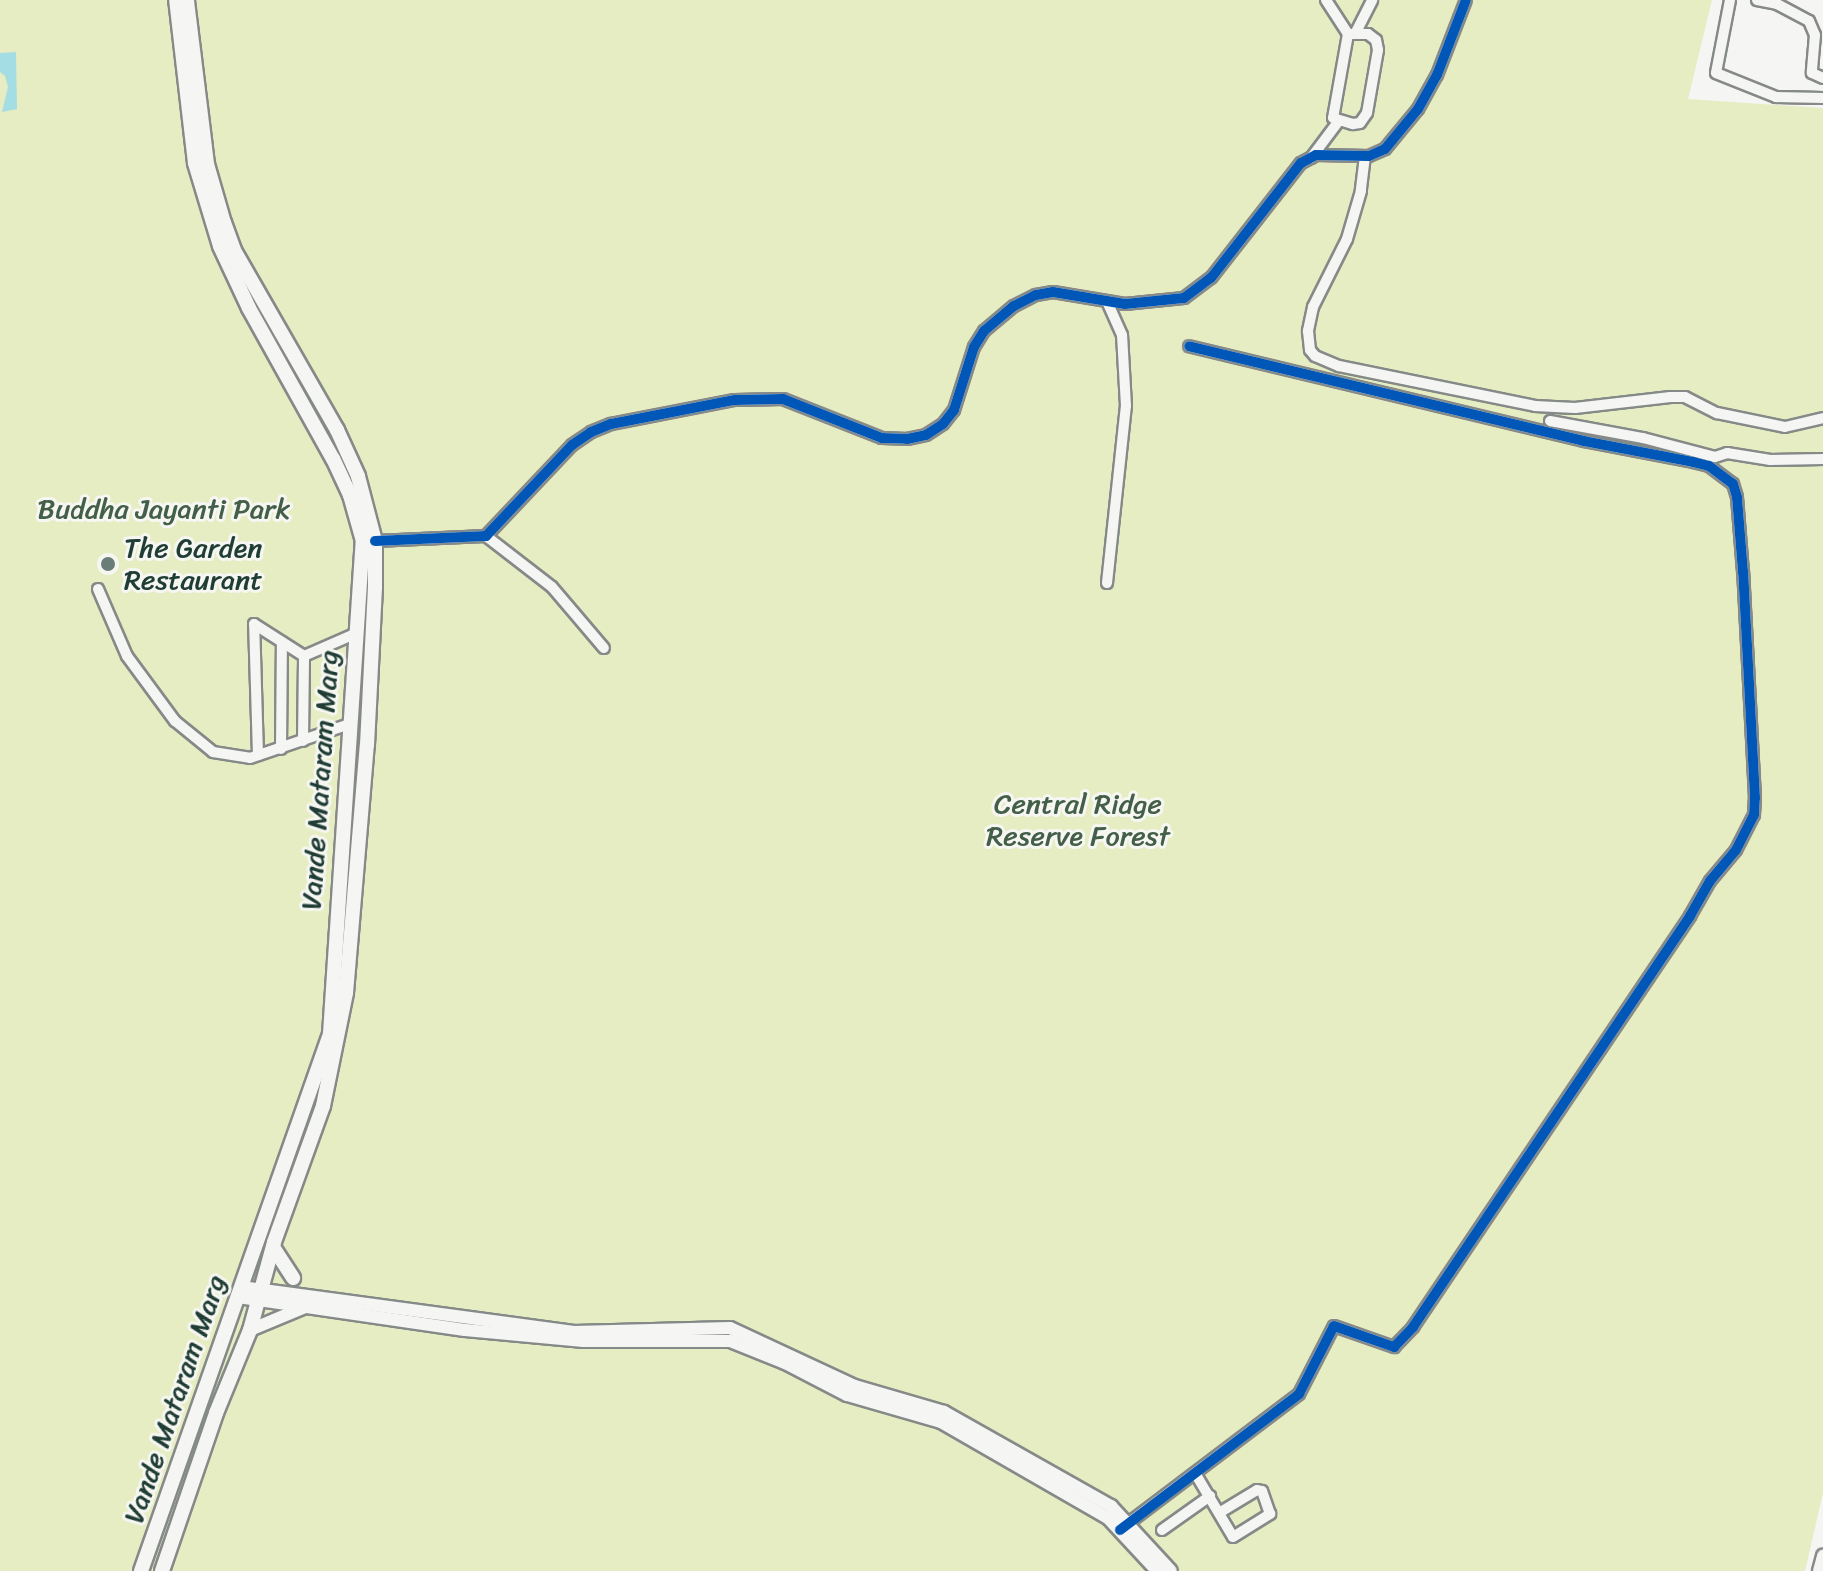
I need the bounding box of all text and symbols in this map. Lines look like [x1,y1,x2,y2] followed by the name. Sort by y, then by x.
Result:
[38,492,290,526] park label: Buddha Jayanti Park
[124,531,263,597] place label: The Garden Restaurant
[99,555,117,573] marker: The Garden Restaurant
[294,649,346,911] street label: Vande Mataram Marg
[986,787,1170,853] park label: Central Ridge Reserve Forest
[117,1270,233,1528] street label: Vande Mataram Marg

